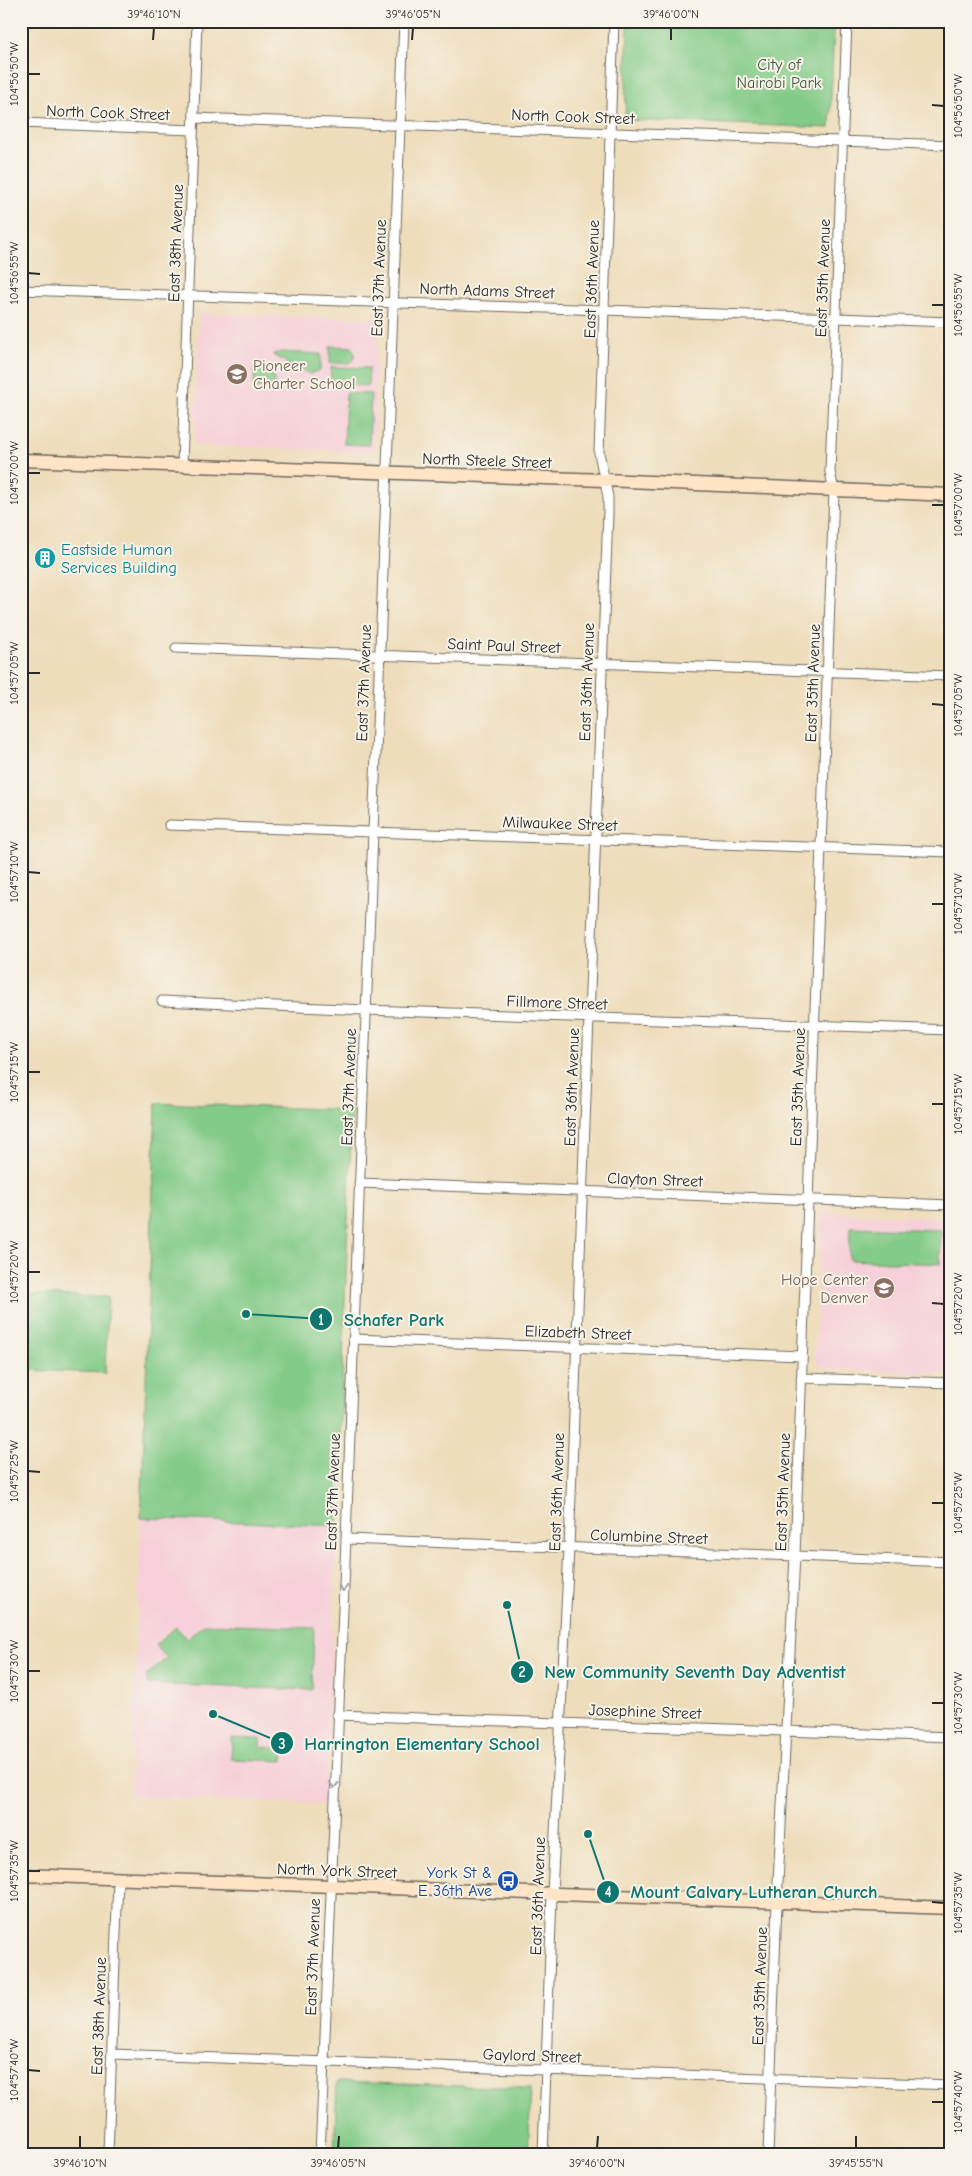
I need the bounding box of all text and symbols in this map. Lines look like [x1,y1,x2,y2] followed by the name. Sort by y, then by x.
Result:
[127,7,181,21] text: 39°46'10"N
[385,7,441,21] text: 39°46'05"N
[643,7,699,21] text: 39°46'00"N
[7,42,21,106] text: 104°56'50"W
[736,56,822,92] park label: City of Nairobi Park
[951,74,965,138] text: 104°56'50"W
[46,102,171,124] street label: North Cook Street
[511,106,636,128] street label: North Cook Street
[165,184,187,302] street label: East 38th Avenue
[368,219,390,337] street label: East 37th Avenue
[812,219,834,338] street label: East 35th Avenue
[581,220,603,339] street label: East 36th Avenue
[7,241,21,304] text: 104°56'55"W
[951,273,965,336] text: 104°56'55"W
[419,280,555,302] street label: North Adams Street
[253,357,355,393] place label: Pioneer Charter School
[225,362,249,386] school or university icon: Pioneer Charter School
[7,441,21,505] text: 104°57'00"W
[422,450,553,472] street label: North Steele Street
[951,473,965,537] text: 104°57'00"W
[61,541,177,577] place label: Eastside Human Services Building
[33,546,57,570] building icon: Eastside Human Services Building
[576,623,598,742] street label: East 36th Avenue
[353,624,375,742] street label: East 37th Avenue
[802,624,824,743] street label: East 35th Avenue
[447,635,561,657] street label: Saint Paul Street
[7,641,21,704] text: 104°57'05"W
[951,673,965,736] text: 104°57'05"W
[502,813,618,835] street label: Milwaukee Street
[7,841,21,903] text: 104°57'10"W
[951,873,965,935] text: 104°57'10"W
[506,992,608,1014] street label: Fillmore Street
[338,1028,360,1146] street label: East 37th Avenue
[561,1028,583,1147] street label: East 36th Avenue
[787,1028,809,1147] street label: East 35th Avenue
[7,1041,21,1102] text: 104°57'15"W
[951,1073,965,1134] text: 104°57'15"W
[607,1169,703,1191] street label: Clayton Street
[7,1240,21,1303] text: 104°57'20"W
[781,1271,869,1307] place label: Hope Center Denver
[951,1272,965,1335] text: 104°57'20"W
[872,1276,896,1300] school or university icon: Hope Center Denver
[309,1303,454,1336] callout: Schafer Park
[344,1310,444,1331] text: Schafer Park
[318,1311,324,1329] text: 1
[524,1322,632,1344] street label: Elizabeth Street
[322,1433,344,1551] street label: East 37th Avenue
[546,1433,568,1552] street label: East 36th Avenue
[772,1433,794,1552] street label: East 35th Avenue
[7,1439,21,1502] text: 104°57'25"W
[951,1471,965,1534] text: 104°57'25"W
[590,1526,708,1548] street label: Columbine Street
[338,1584,349,1592] one-way arrow
[7,1639,21,1702] text: 104°57'30"W
[510,1656,856,1689] callout: New Community Seventh Day Adventist
[544,1662,847,1683] text: New Community Seventh Day Adventist
[518,1663,526,1681] text: 2
[951,1671,965,1734] text: 104°57'30"W
[588,1701,702,1723] street label: Josephine Street
[269,1727,549,1760] callout: Harrington Elementary School
[304,1734,540,1755] text: Harrington Elementary School
[278,1735,286,1753] text: 3
[329,1782,340,1790] one-way arrow
[527,1837,549,1956] street label: East 36th Avenue
[7,1840,21,1902] text: 104°57'35"W
[277,1860,398,1882] street label: North York Street
[418,1864,492,1900] place label: York St & E 36th Ave
[496,1869,520,1893] bus stop icon: York St & E 36th Ave
[951,1872,965,1934] text: 104°57'35"W
[596,1875,888,1908] callout: Mount Calvary Lutheran Church
[631,1882,878,1903] text: Mount Calvary Lutheran Church
[604,1883,612,1901] text: 4
[302,1898,324,2016] street label: East 37th Avenue
[749,1927,771,2046] street label: East 35th Avenue
[88,1957,110,2075] street label: East 38th Avenue
[7,2038,21,2101] text: 104°57'40"W
[482,2045,582,2067] street label: Gaylord Street
[951,2070,965,2133] text: 104°57'40"W
[53,2156,107,2170] text: 39°46'10"N
[310,2156,366,2170] text: 39°46'05"N
[569,2156,625,2170] text: 39°46'00"N
[829,2156,883,2170] text: 39°45'55"N

